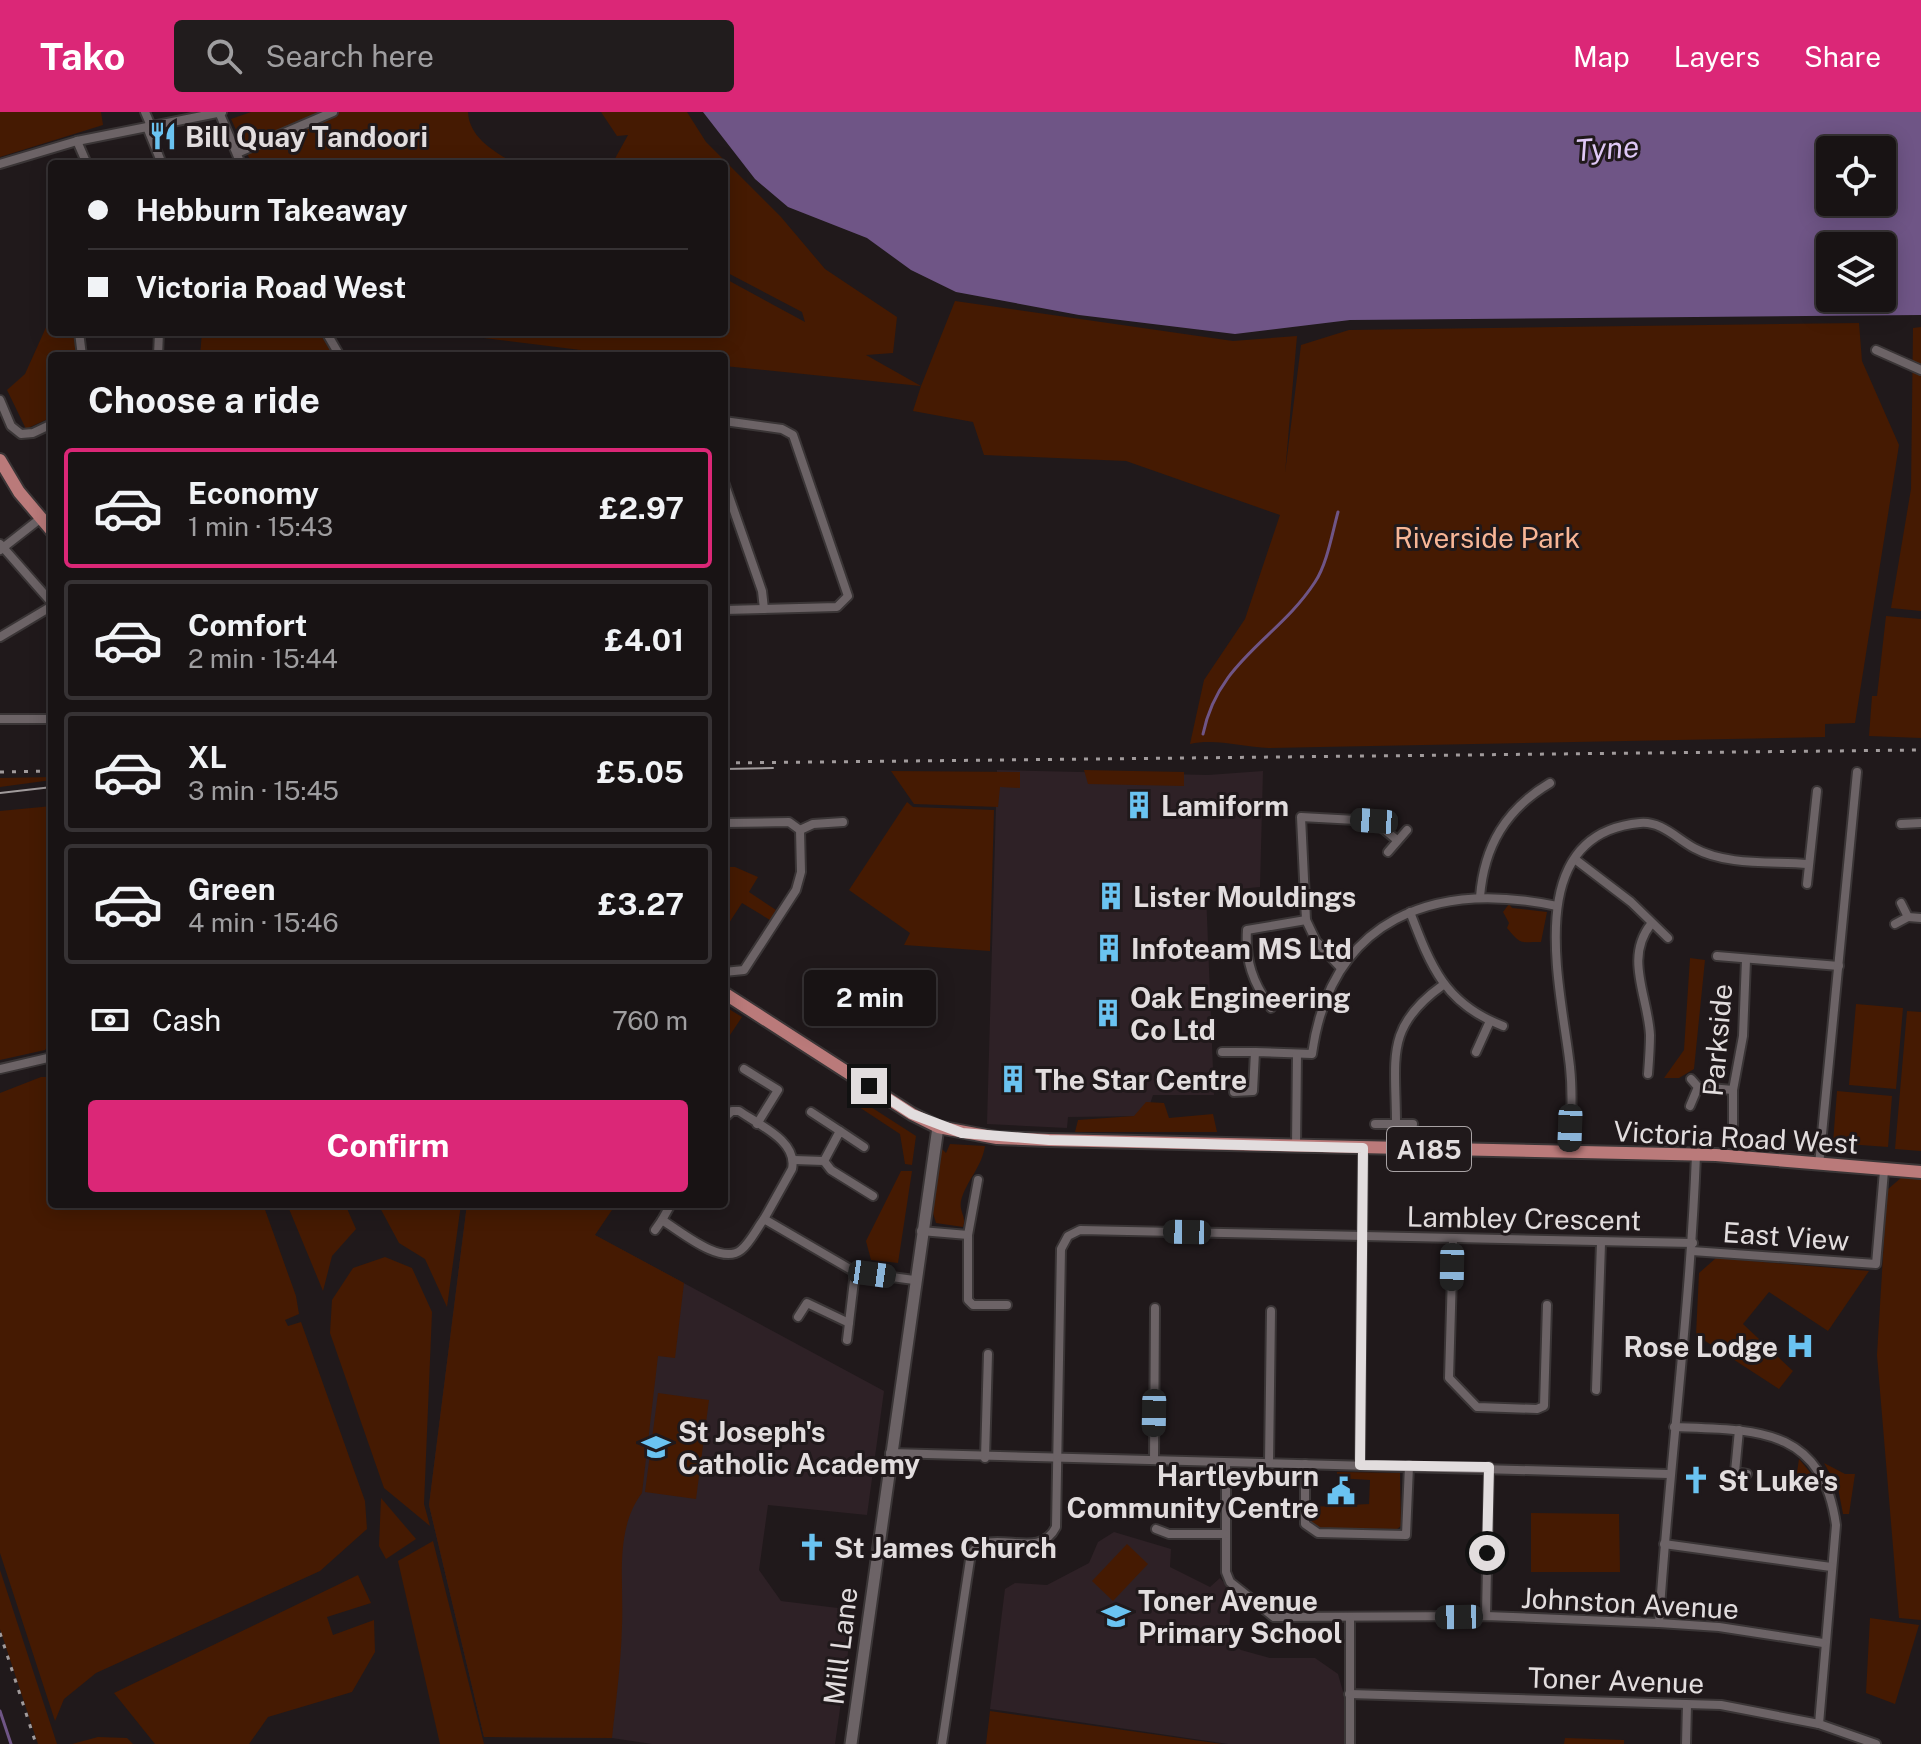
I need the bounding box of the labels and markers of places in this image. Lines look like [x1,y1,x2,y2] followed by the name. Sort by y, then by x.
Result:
[185,120,428,153] place label: Bill Quay Tandoori
[148,121,178,151] restaurant icon: Bill Quay Tandoori
[1161,789,1289,822] place label: Lamiform
[1124,790,1154,820] building icon: Lamiform
[1133,880,1356,913] place label: Lister Mouldings
[1096,881,1126,911] building icon: Lister Mouldings
[1131,932,1352,965] place label: Infoteam MS Ltd
[1094,933,1124,963] building icon: Infoteam MS Ltd
[1130,981,1351,1046] place label: Oak Engineering Co Ltd
[1093,998,1123,1028] building icon: Oak Engineering Co Ltd
[1035,1063,1247,1096] place label: The Star Centre
[998,1064,1028,1094] building icon: The Star Centre
[1623,1330,1778,1363] place label: Rose Lodge
[1785,1331,1815,1361] hospital icon: Rose Lodge
[678,1415,920,1480] place label: St Joseph's Catholic Academy
[641,1432,671,1462] school or university icon: St Joseph's Catholic Academy
[1067,1459,1319,1524] place label: Hartleyburn Community Centre
[1718,1464,1838,1497] place label: St Luke's
[1681,1465,1711,1495] church icon: St Luke's
[1326,1476,1356,1506] public building icon: Hartleyburn Community Centre
[834,1531,1057,1564] place label: St James Church
[797,1532,827,1562] church icon: St James Church
[1138,1584,1342,1649] place label: Toner Avenue Primary School
[1101,1601,1131,1631] school or university icon: Toner Avenue Primary School

